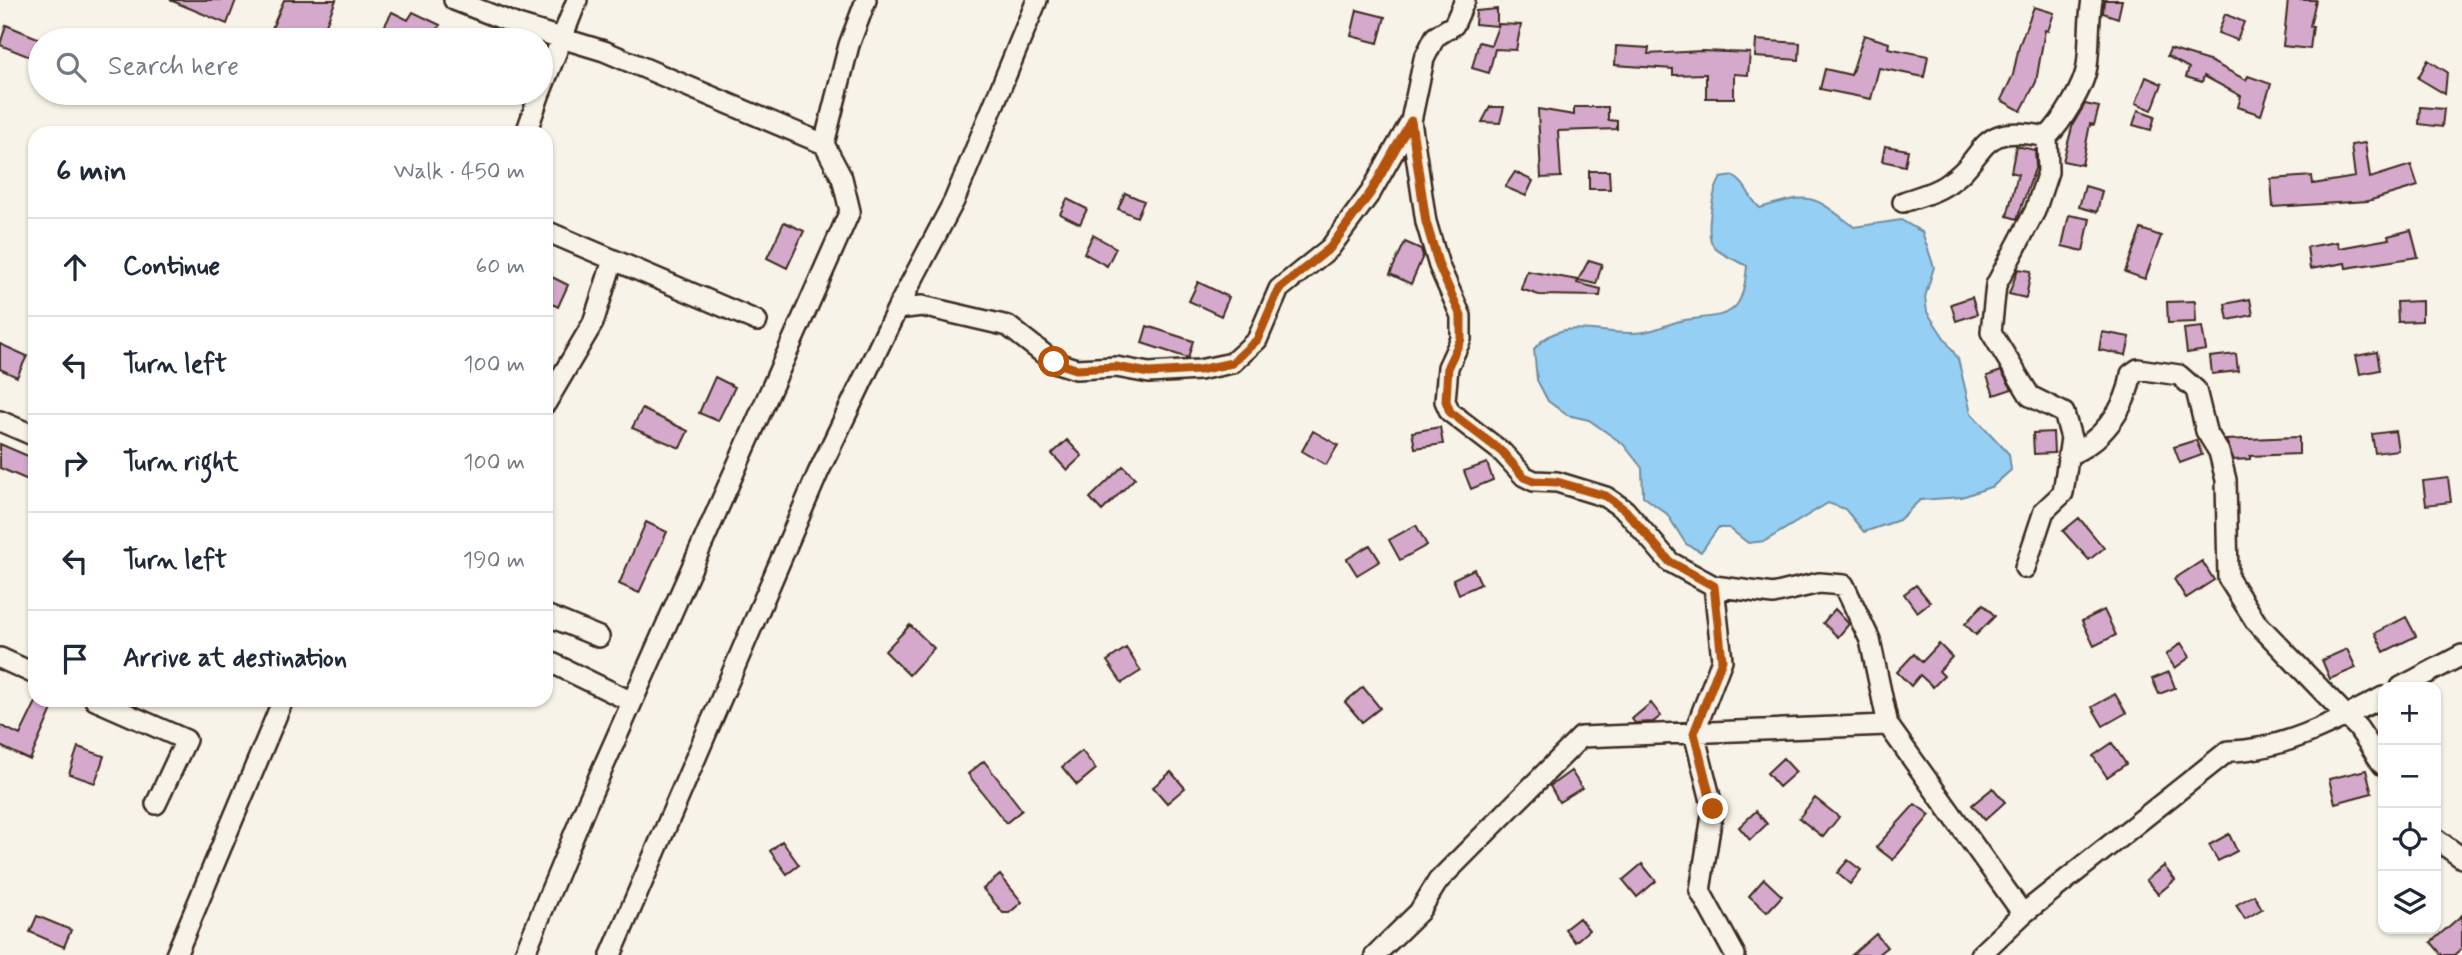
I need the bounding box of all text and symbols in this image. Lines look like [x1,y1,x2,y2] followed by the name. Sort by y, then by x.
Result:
[28,28,553,105] search box
[52,48,90,86] icon: search
[108,50,239,84] text: Search here
[56,152,127,191] text: 6 min
[394,157,525,187] text: Walk · 450 m
[56,248,94,286] icon: ahead
[123,250,220,284] text: Continue
[476,252,525,282] text: 60 m
[56,346,94,384] icon: left
[1038,346,1069,377] route start
[123,348,227,382] text: Turn left
[463,350,525,380] text: 100 m
[56,444,94,482] icon: right
[123,446,239,480] text: Turn right
[463,448,525,478] text: 100 m
[56,542,94,580] icon: left
[123,544,227,578] text: Turn left
[463,546,525,576] text: 190 m
[56,640,94,678] icon: arrive
[123,642,347,676] text: Arrive at destination
[2378,682,2441,934] map controls
[2378,682,2441,745] button: +
[2378,745,2441,808] button: −
[1697,793,1728,824] route end
[2378,808,2441,871] button: locate
[2378,871,2441,934] button: layers

